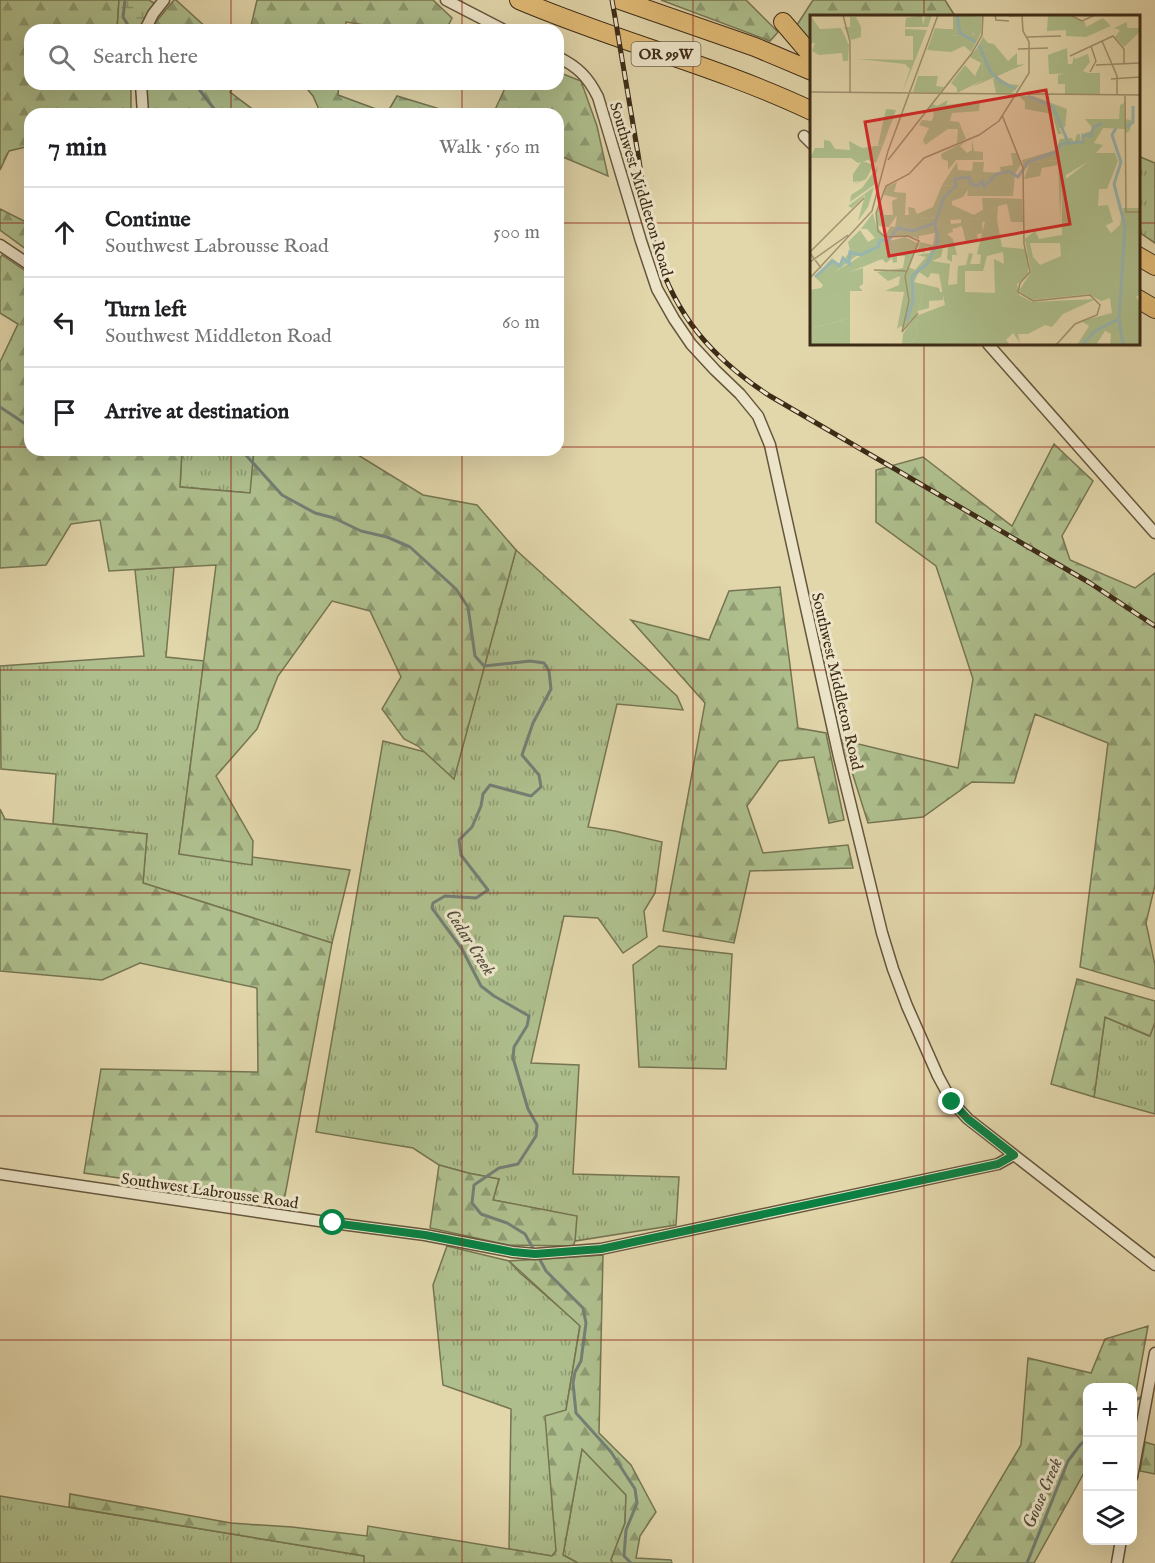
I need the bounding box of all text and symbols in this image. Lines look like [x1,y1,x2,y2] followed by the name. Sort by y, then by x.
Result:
[810,15,1140,345] inset map
[24,24,564,90] search box
[45,41,78,74] icon: search
[632,42,700,66] road number: OR 99W
[93,43,198,71] text: Search here
[604,100,676,280] street label: Southwest Middleton Road
[48,131,107,164] text: 7 min
[439,135,540,160] text: Walk · 560 m
[105,206,191,234] text: Continue
[48,216,81,249] icon: ahead
[493,220,540,245] text: 500 m
[105,234,329,259] text: Southwest Labrousse Road
[105,296,187,324] text: Turn left
[48,306,81,339] icon: left
[502,310,540,335] text: 60 m
[105,324,332,349] text: Southwest Middleton Road
[48,396,81,429] icon: arrive
[105,398,289,426] text: Arrive at destination
[806,591,866,773] street label: Southwest Middleton Road
[440,905,500,981] water label: Cedar Creek
[938,1088,964,1114] route end
[120,1170,300,1214] street label: Southwest Labrousse Road
[319,1209,345,1235] route start
[1083,1383,1137,1545] map controls
[1083,1383,1137,1437] button: +
[1083,1437,1137,1491] button: −
[1018,1455,1068,1532] water label: Goose Creek
[1083,1491,1137,1545] button: layers

